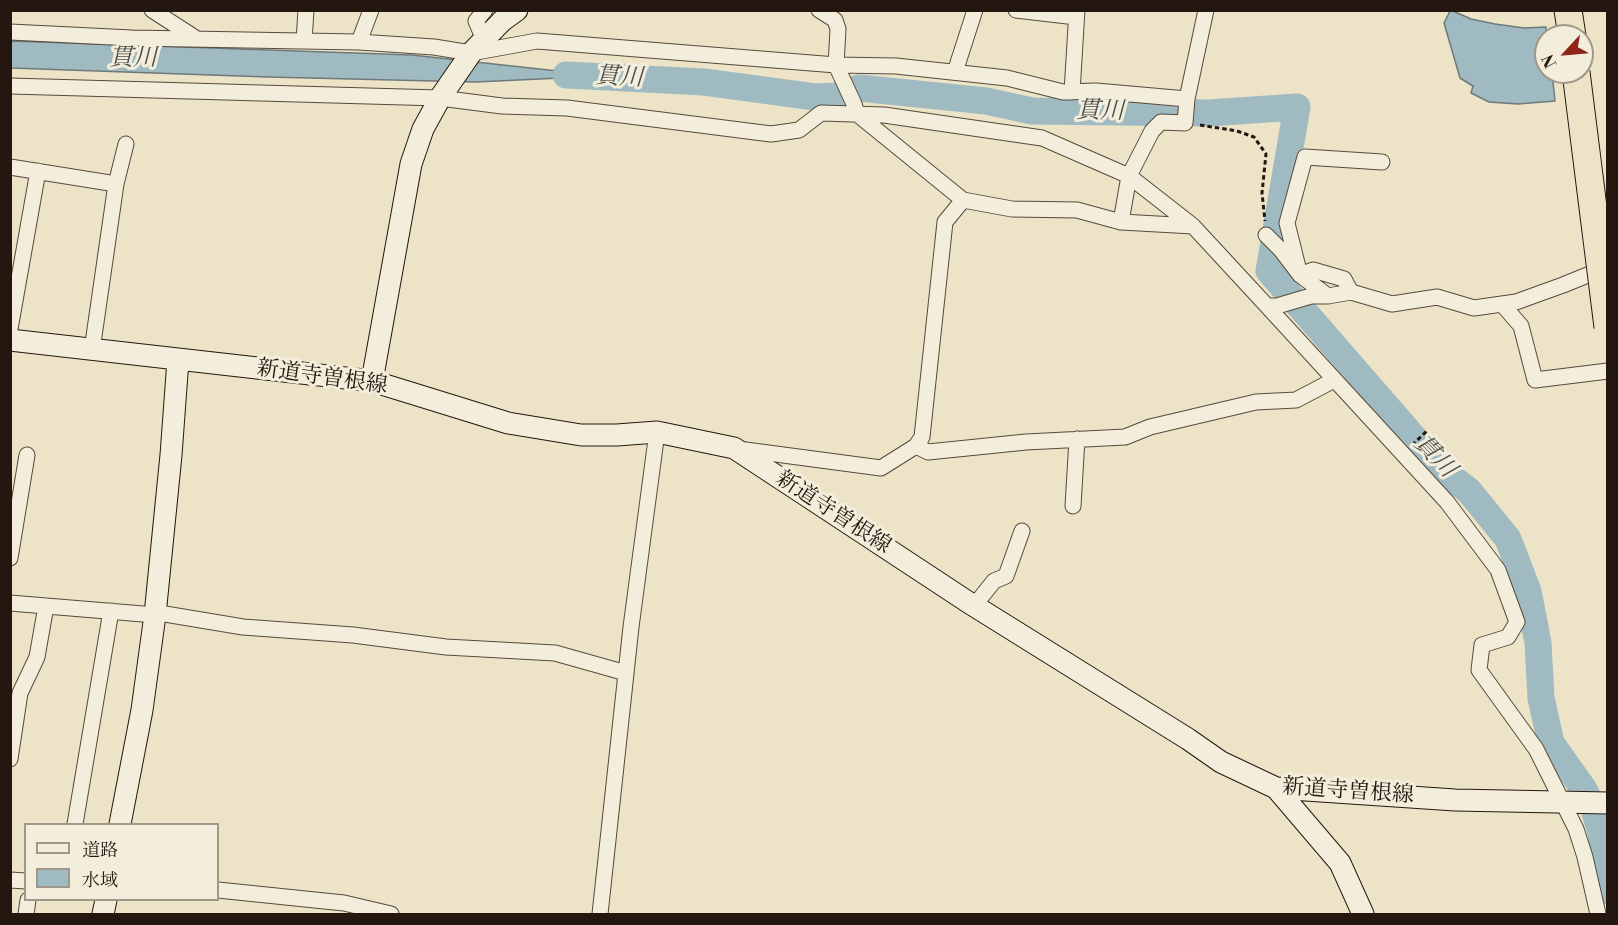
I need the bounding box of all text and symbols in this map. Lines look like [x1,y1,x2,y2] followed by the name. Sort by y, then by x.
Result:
[1534,24,1594,84] north arrow
[109,45,157,73] water label: 貫川
[1538,51,1561,71] text: N
[594,62,644,94] water label: 貫川
[1076,97,1124,127] water label: 貫川
[255,356,389,400] street label: 新道寺曽根線
[1407,430,1461,484] water label: 貫川
[770,466,896,560] street label: 新道寺曽根線
[1281,774,1415,810] street label: 新道寺曽根線
[24,823,219,901] legend
[82,839,118,862] text: 道路
[82,869,118,892] text: 水域

